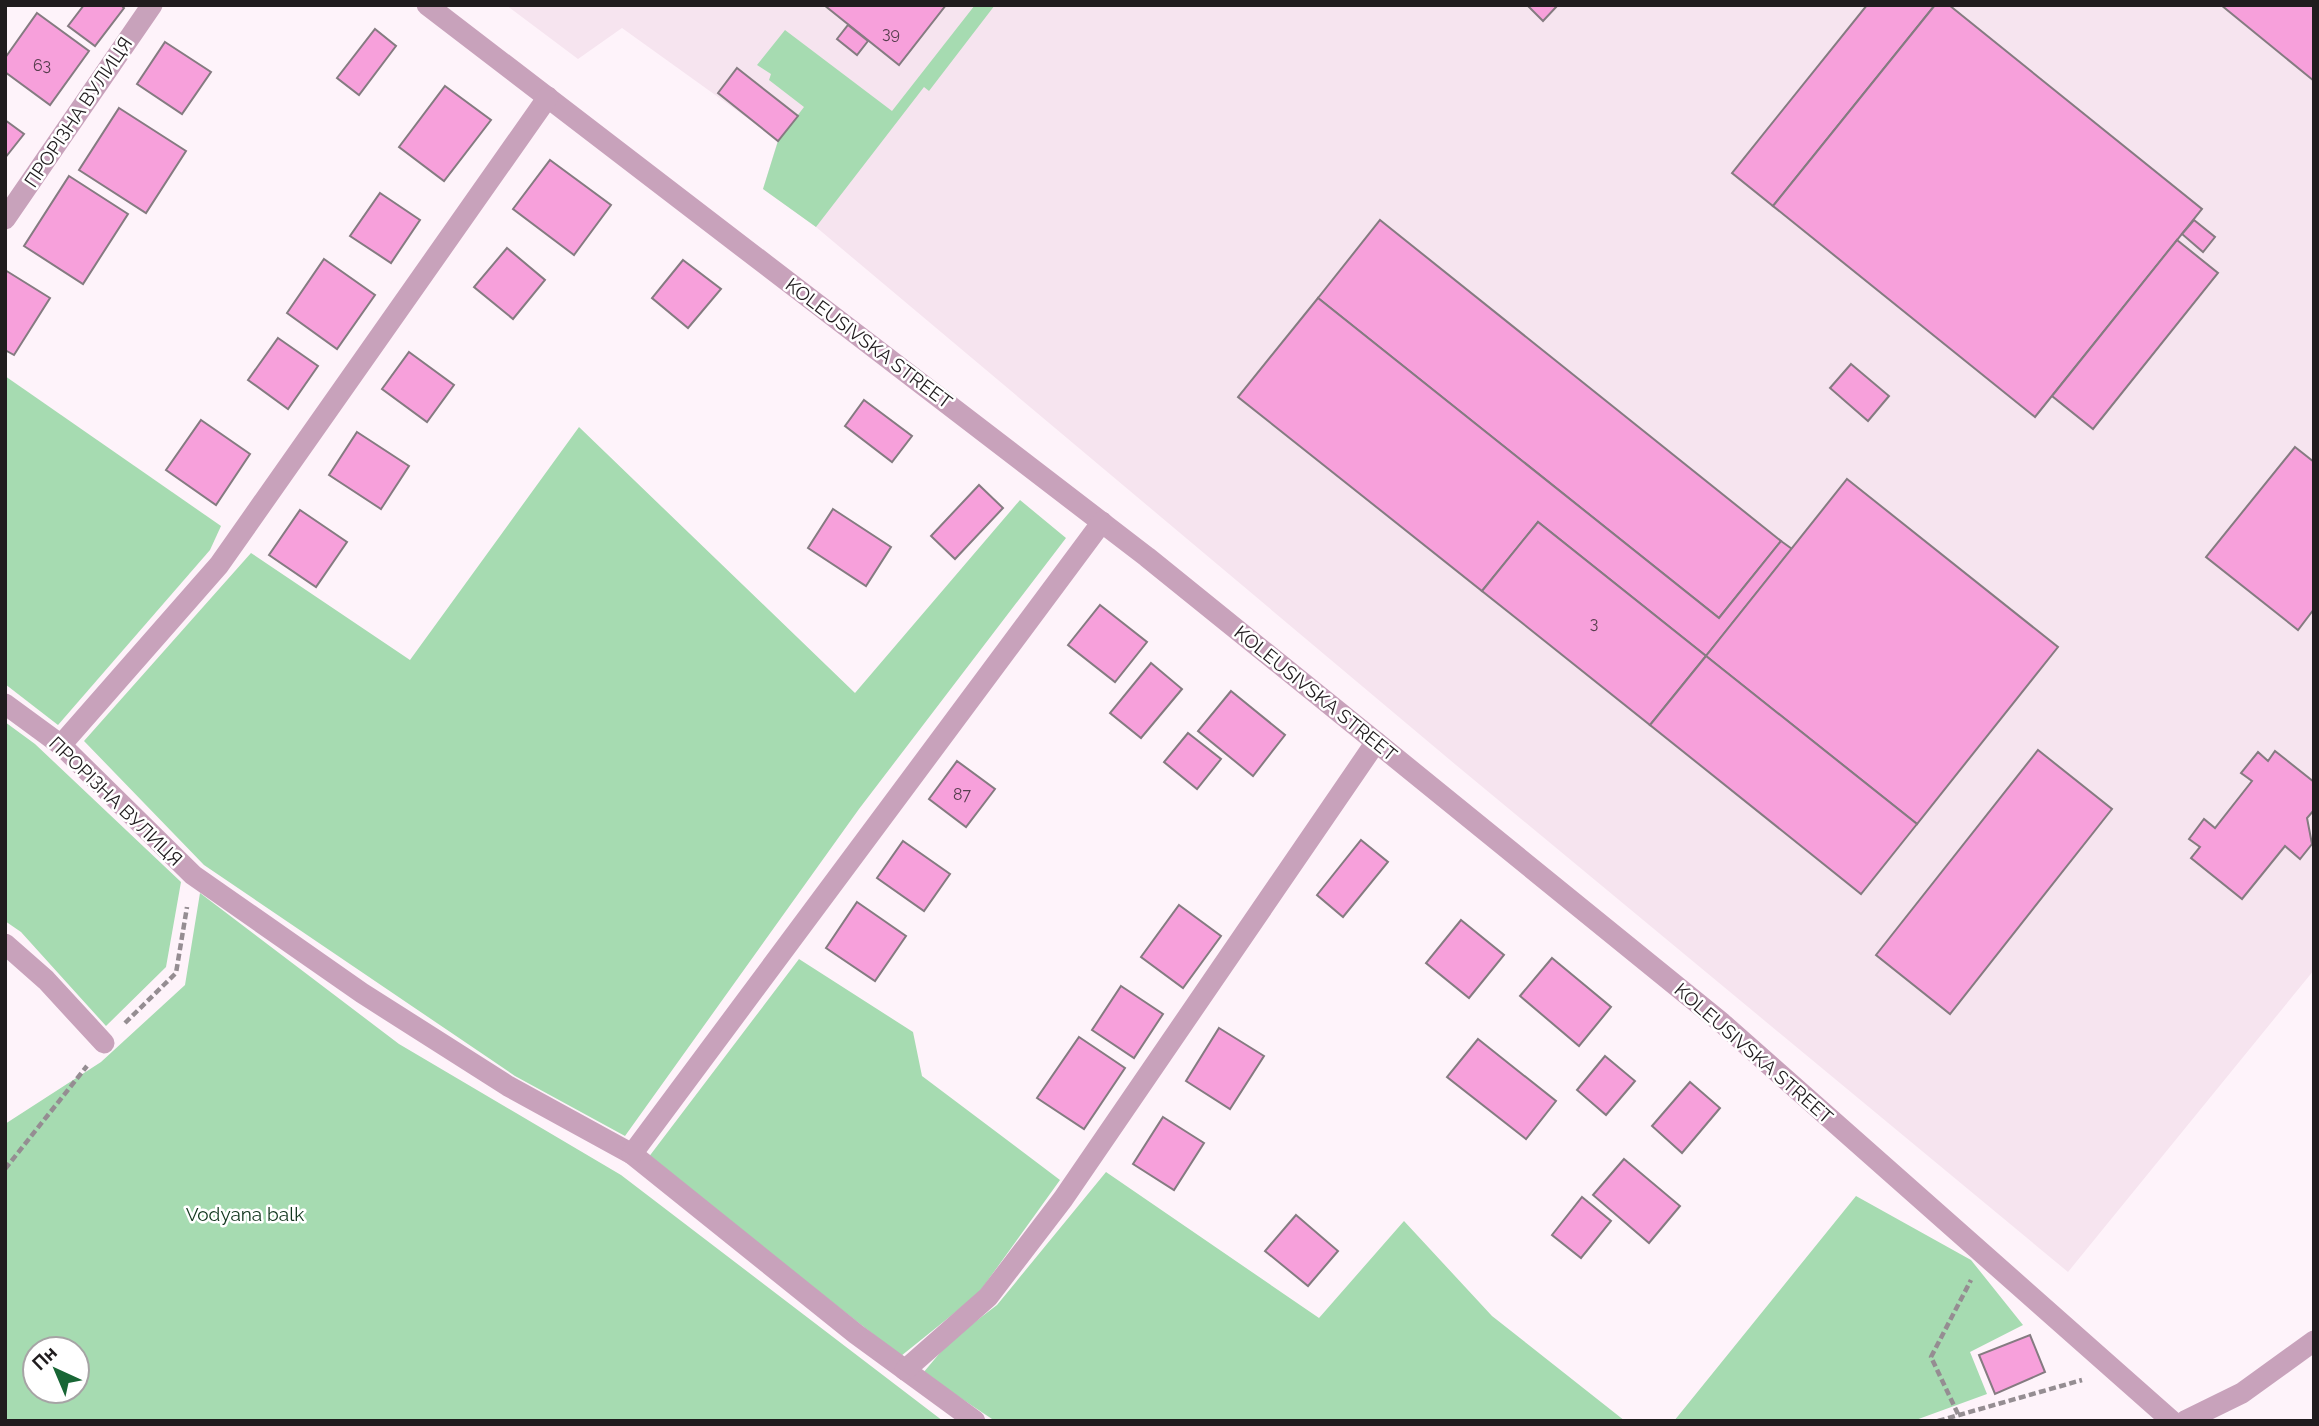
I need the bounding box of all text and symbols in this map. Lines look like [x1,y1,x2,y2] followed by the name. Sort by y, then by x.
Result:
[882,24,900,43] house number: 39
[20,33,136,191] street label: ПРОРІЗНА ВУЛИЦЯ
[33,56,51,75] house number: 63
[781,273,957,413] street label: KOLEUSIVSKA STREET
[1590,614,1598,633] house number: 3
[1230,621,1402,766] street label: KOLEUSIVSKA STREET
[45,732,187,870] street label: ПРОРІЗНА ВУЛИЦЯ
[953,785,971,804] house number: 87
[1670,978,1838,1128] street label: KOLEUSIVSKA STREET
[186,1203,304,1225] park label: Vodyana balk
[21,1335,91,1405] north arrow
[27,1341,61,1374] text: Пн

